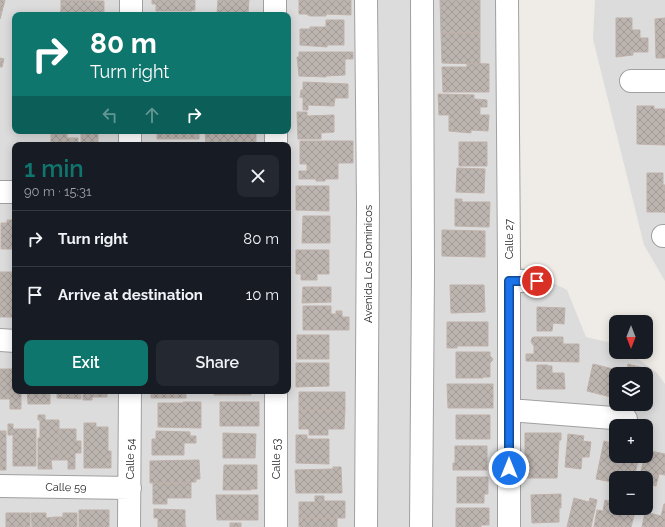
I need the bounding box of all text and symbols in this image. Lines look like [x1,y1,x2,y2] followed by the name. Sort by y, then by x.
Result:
[90,27,157,60] text: 80 m
[24,28,76,80] icon: right
[90,61,169,82] text: Turn right
[99,104,121,126] icon: left
[141,104,163,126] icon: ahead
[183,104,205,126] icon: right
[24,154,84,183] text: 1 min
[237,155,279,197] button: close
[24,184,92,199] text: 90 m · 15:31
[362,205,375,323] street label: Avenida Los Dominicos
[503,219,516,259] street label: Calle 27
[24,228,46,250] icon: right
[58,230,128,248] text: Turn right
[243,230,279,248] text: 80 m
[520,264,554,298] pin
[526,270,548,292] icon: arrive
[24,284,46,306] icon: arrive
[58,286,203,304] text: Arrive at destination
[246,286,279,304] text: 10 m
[609,315,653,359] north arrow
[609,315,653,515] map controls
[24,340,148,386] button: Exit
[156,340,279,386] button: Share
[609,367,653,411] button: layers
[609,419,653,463] button: +
[124,439,137,479] street label: Calle 54
[270,439,283,479] street label: Calle 53
[488,447,530,489] position arrow
[609,471,653,515] button: −
[45,481,87,494] street label: Calle 59

